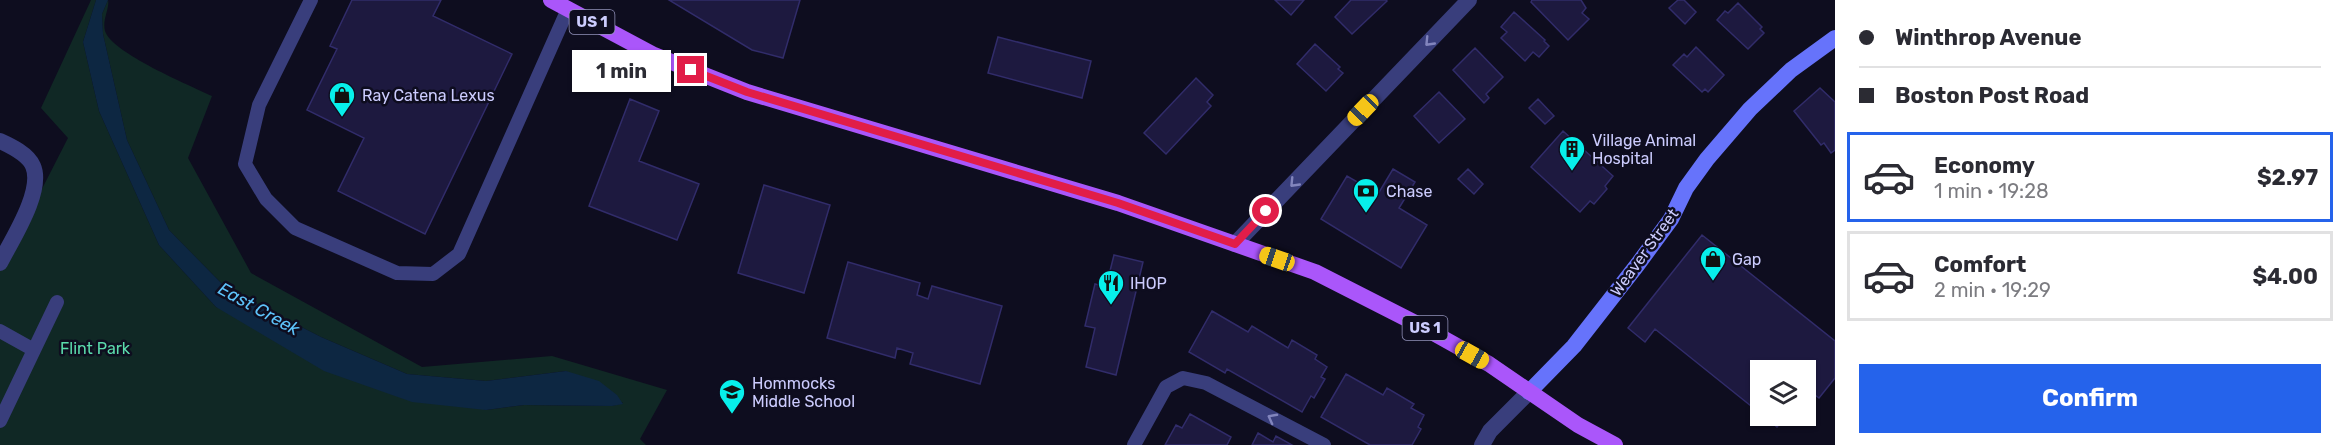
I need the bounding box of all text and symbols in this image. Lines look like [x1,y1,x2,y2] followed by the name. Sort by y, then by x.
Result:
[570,10,614,34] road number: US 1
[1895,24,2081,51] text: Winthrop Avenue
[1425,35,1436,46] one-way arrow
[571,49,670,91] callout: 1 min
[677,56,704,83] route end
[596,59,647,83] text: 1 min
[327,80,357,118] shop icon: Ray Catena Lexus
[1895,82,2089,109] text: Boston Post Road
[362,86,495,105] place label: Ray Catena Lexus
[1344,91,1382,129] car
[1592,131,1696,168] place label: Village Animal Hospital
[1557,134,1587,172] building icon: Village Animal Hospital
[1862,150,1916,204] icon: car
[1934,152,2035,179] text: Economy
[2257,164,2318,191] text: $2.97
[1290,175,1301,186] one-way arrow
[1351,176,1381,214] bank icon: Chase
[1934,179,2049,203] text: 1 min · 19:28
[1386,182,1432,201] place label: Chase
[1252,197,1279,224] route start
[1606,205,1683,300] street label: Weaver Street
[1698,244,1728,282] shop icon: Gap
[1257,245,1297,273] car
[1862,249,1916,303] icon: car
[1732,250,1761,269] place label: Gap
[1934,251,2026,278] text: Comfort
[2252,263,2318,290] text: $4.00
[1096,268,1126,306] restaurant icon: IHOP
[1130,274,1167,293] place label: IHOP
[214,278,304,341] water label: East Creek
[1934,278,2051,302] text: 2 min · 19:29
[1402,316,1448,340] road number: US 1
[1452,338,1492,372] car
[60,339,131,358] park label: Flint Park
[1750,360,1816,426] map controls
[1750,360,1816,426] button: layers
[1859,364,2321,433] button: Confirm
[752,374,855,411] place label: Hommocks Middle School
[717,377,747,415] school or university icon: Hommocks Middle School
[1268,414,1278,425] one-way arrow

